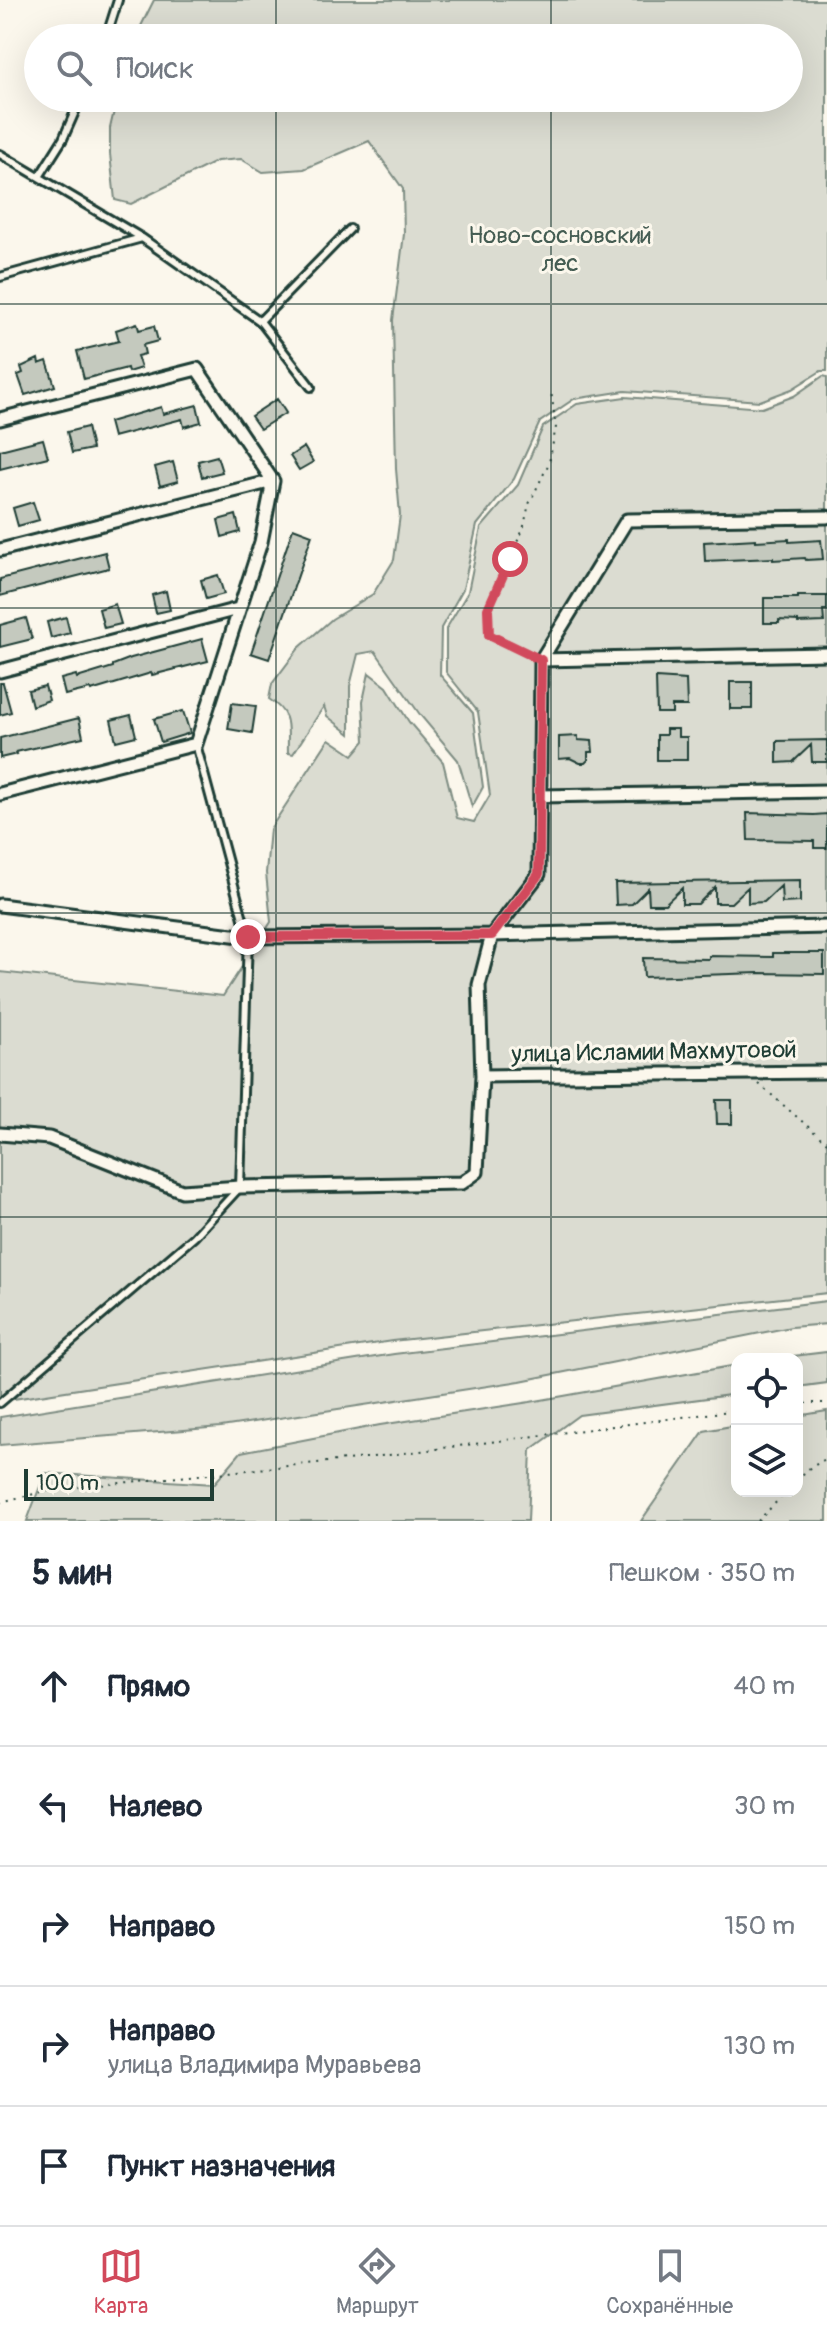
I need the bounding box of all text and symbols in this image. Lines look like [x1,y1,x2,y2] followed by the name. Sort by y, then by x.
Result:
[24,24,803,112] search box
[52,46,96,90] icon: search
[116,50,194,87] text: Поиск
[468,221,652,278] park label: Ново-сосновский лес
[492,541,528,577] route start
[230,919,266,955] route end
[510,1035,797,1069] street label: улица Исламии Махмутовой
[731,1353,803,1497] map controls
[731,1353,803,1425] button: locate
[731,1425,803,1497] button: layers
[24,1465,214,1501] scale bar
[36,1469,99,1497] text: 100 m
[32,1552,112,1595] text: 5 мин
[609,1557,795,1589] text: Пешком · 350 m
[32,1664,76,1708] icon: ahead
[108,1668,190,1705] text: Прямо
[733,1670,795,1702] text: 40 m
[32,1784,76,1828] icon: left
[108,1788,202,1825] text: Налево
[734,1790,795,1822] text: 30 m
[32,1904,76,1948] icon: right
[108,1908,215,1945] text: Направо
[724,1910,795,1942] text: 150 m
[108,2012,215,2049] text: Направо
[32,2024,76,2068] icon: right
[724,2030,795,2062] text: 130 m
[108,2049,421,2081] text: улица Владимира Муравьева
[32,2144,76,2188] icon: arrive
[108,2148,335,2185] text: Пункт назначения
[94,2244,148,2320] tab: Карта
[336,2244,419,2320] tab: Маршрут
[606,2244,733,2320] tab: Сохранённые

